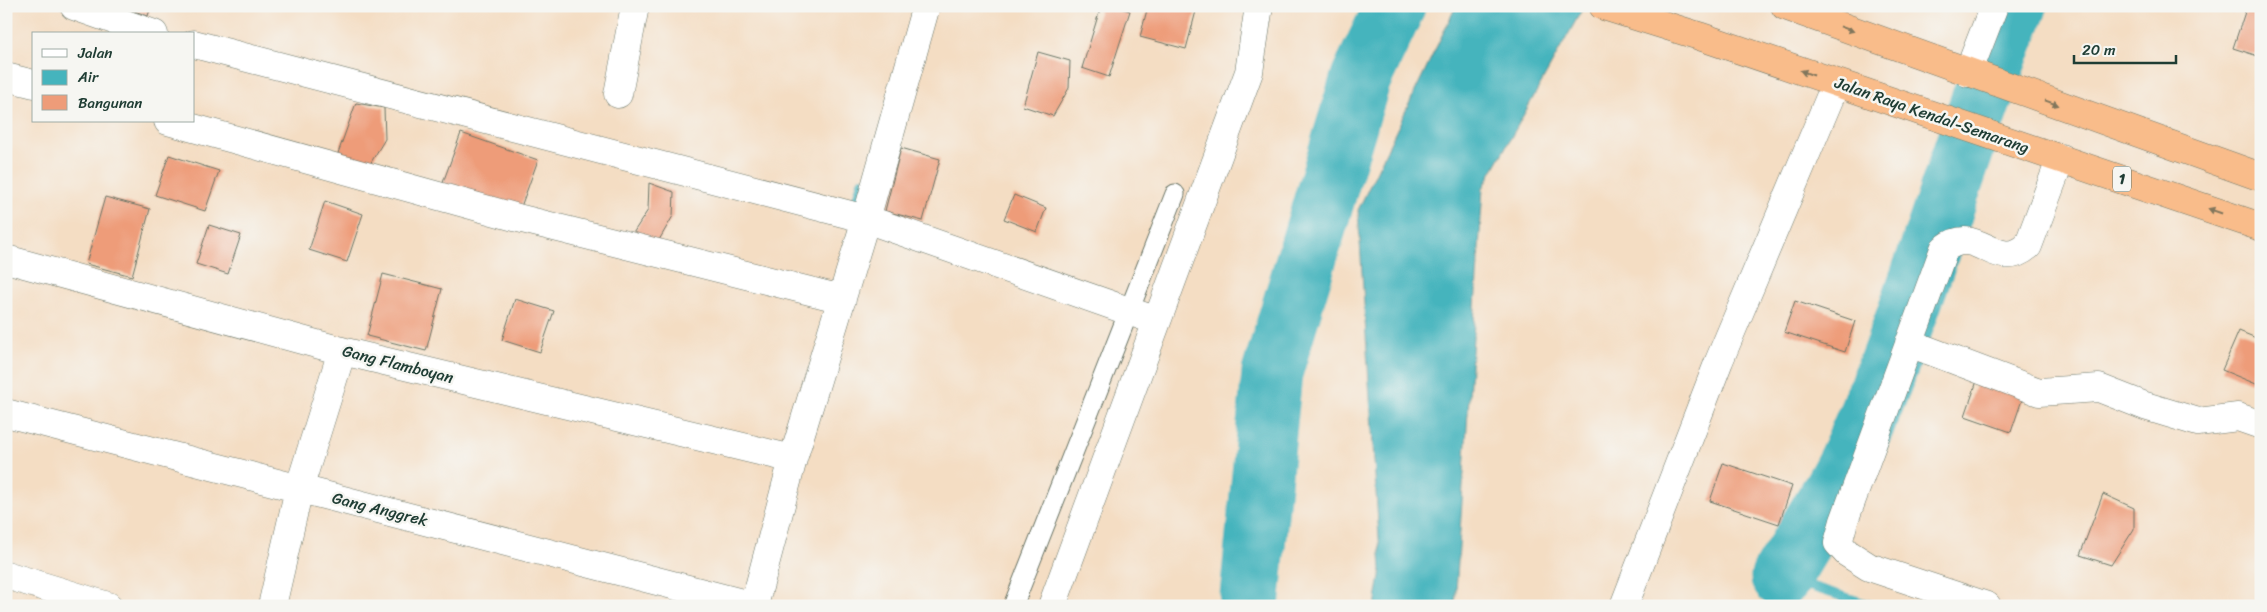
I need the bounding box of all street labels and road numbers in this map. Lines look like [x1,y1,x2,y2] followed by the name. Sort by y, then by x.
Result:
[1830,68,2033,162] street label: Jalan Raya Kendal-Semarang
[2113,166,2131,192] road number: 1
[339,336,457,392] street label: Gang Flamboyan
[329,483,431,535] street label: Gang Anggrek

